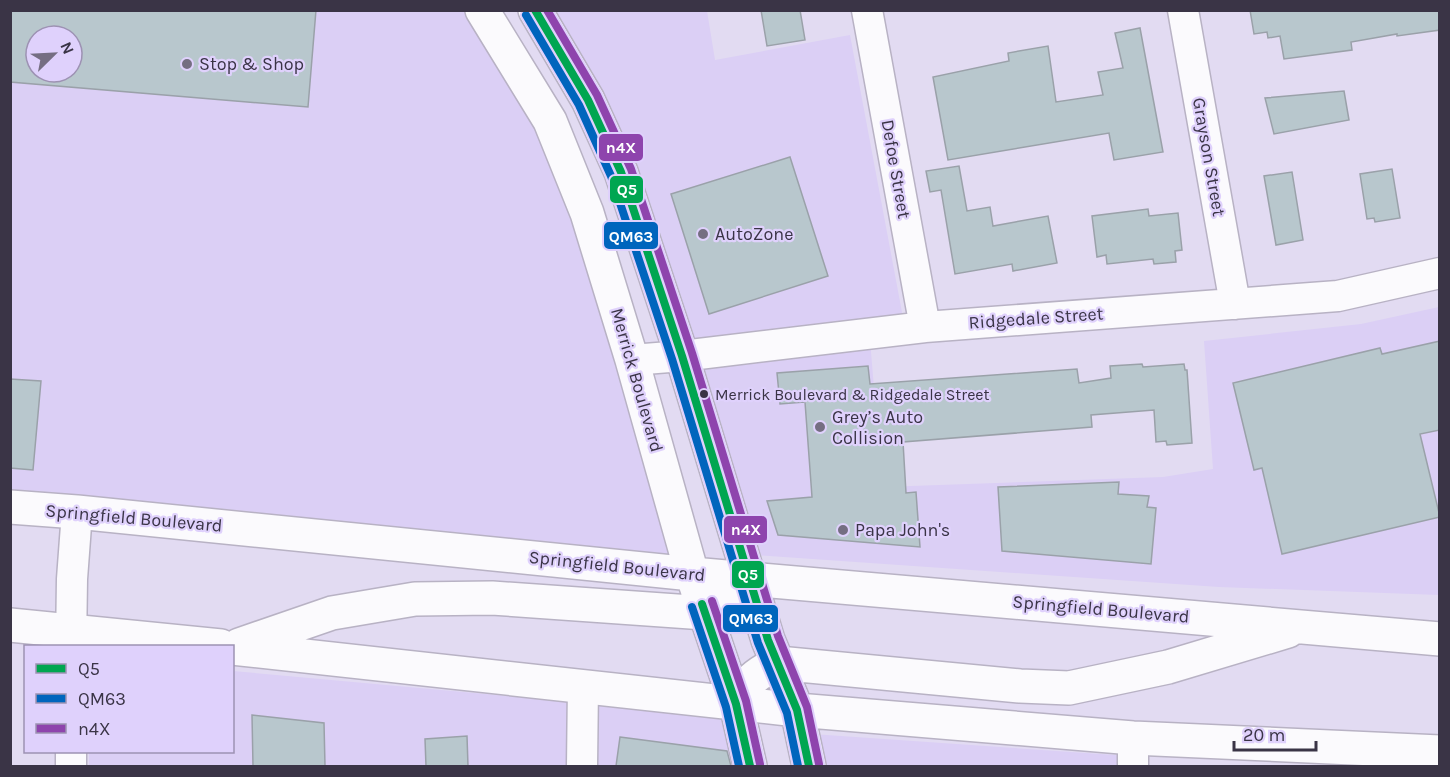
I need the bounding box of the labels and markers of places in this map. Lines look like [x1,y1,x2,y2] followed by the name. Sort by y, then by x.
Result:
[199,53,304,75] place label: Stop & Shop
[180,57,194,71] marker: Stop & Shop
[715,223,793,245] place label: AutoZone
[696,227,710,241] marker: AutoZone
[715,385,990,404] place label: Merrick Boulevard & Ridgedale Street
[698,388,710,400] marker: Merrick Boulevard & Ridgedale Street
[832,406,923,449] place label: Grey’s Auto Collision
[813,420,827,434] marker: Grey’s Auto Collision
[855,519,950,541] place label: Papa John's
[836,523,850,537] marker: Papa John's

